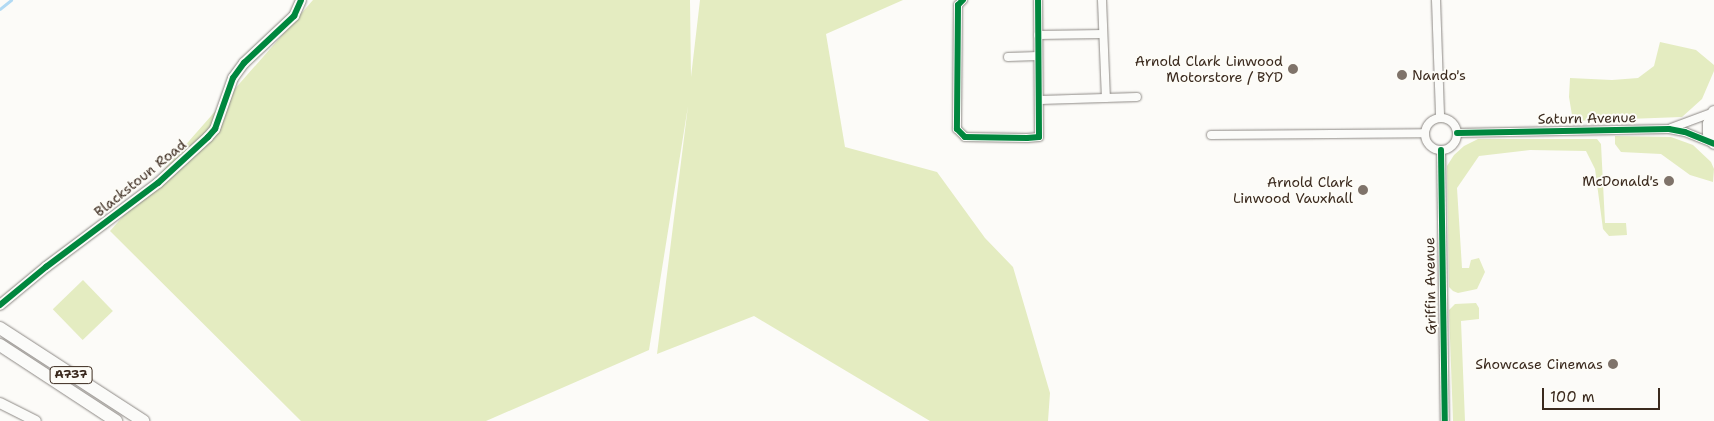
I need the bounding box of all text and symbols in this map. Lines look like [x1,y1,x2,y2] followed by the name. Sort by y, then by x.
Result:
[1135,53,1283,85] place label: Arnold Clark Linwood Motorstore / BYD
[1287,63,1299,75] marker: Arnold Clark Linwood Motorstore / BYD
[1412,67,1466,83] place label: Nando's
[1396,69,1408,81] marker: Nando's
[1537,109,1637,127] street label: Saturn Avenue
[91,136,189,220] street label: Blackstoun Road
[1582,173,1659,189] place label: McDonald's
[1233,174,1353,206] place label: Arnold Clark Linwood Vauxhall
[1663,175,1675,187] marker: McDonald's
[1357,184,1369,196] marker: Arnold Clark Linwood Vauxhall
[1421,237,1439,335] street label: Griffin Avenue
[1475,356,1603,372] place label: Showcase Cinemas
[1607,358,1619,370] marker: Showcase Cinemas
[48,366,94,384] road number: A737
[1544,378,1662,410] scale bar
[1550,387,1595,407] text: 100 m

